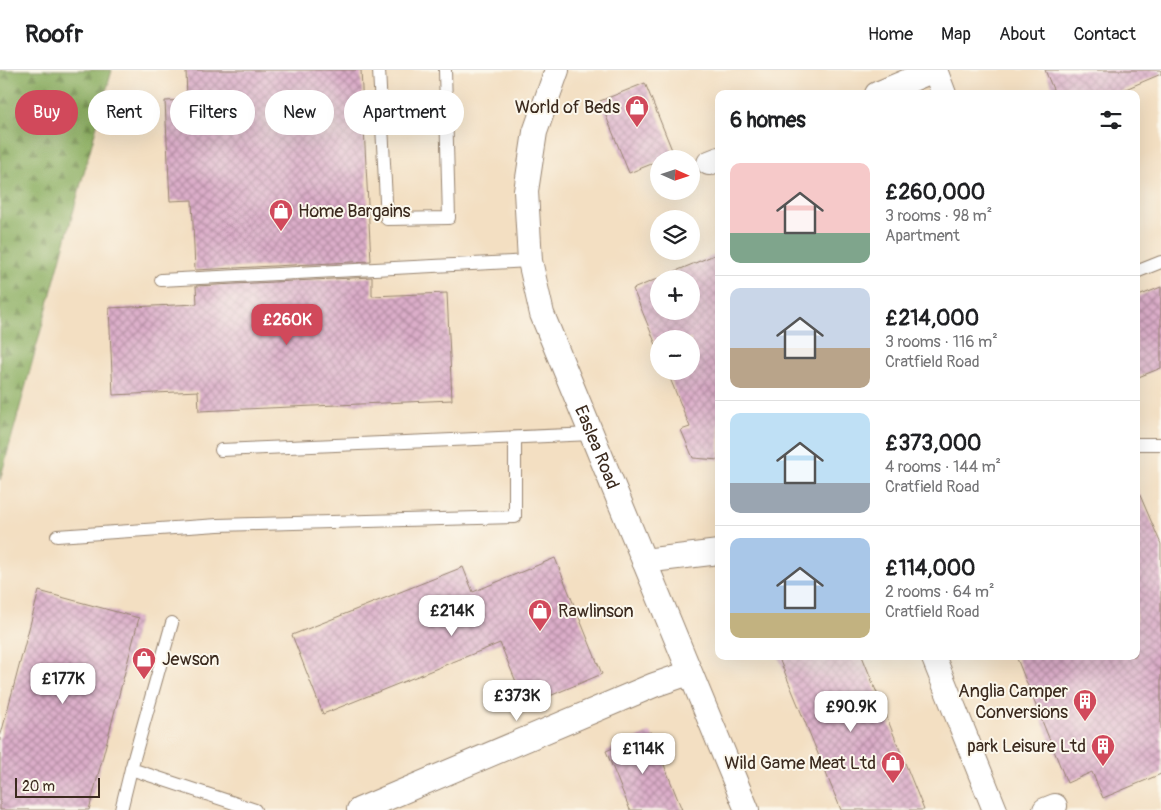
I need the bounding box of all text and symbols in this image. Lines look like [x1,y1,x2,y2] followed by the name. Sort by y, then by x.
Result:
[25,20,83,49] text: Roofr
[868,23,913,46] text: Home
[941,23,971,46] text: Map
[999,23,1045,46] text: About
[1073,23,1136,46] text: Contact
[15,90,78,135] chip: Buy
[88,90,160,135] chip: Rent
[170,90,255,135] chip: Filters
[265,90,334,135] chip: New
[344,90,464,135] chip: Apartment
[624,94,650,128] shop icon: World of Beds
[515,96,620,119] place label: World of Beds
[1097,106,1125,134] icon: filters
[730,107,806,134] text: 6 homes
[650,150,700,200] north arrow
[650,150,700,380] map controls
[885,179,985,206] text: £260,000
[770,183,830,243] icon: home
[268,198,294,232] shop icon: Home Bargains
[298,200,411,223] place label: Home Bargains
[885,206,992,226] text: 3 rooms · 98 m²
[650,210,700,260] button: layers
[885,226,960,246] text: Apartment
[650,270,700,320] button: +
[252,304,322,346] pin: £260K
[885,305,979,332] text: £214,000
[770,308,830,368] icon: home
[262,310,312,330] text: £260K
[650,330,700,380] button: −
[885,332,998,352] text: 3 rooms · 116 m²
[885,352,979,372] text: Cratfield Road
[569,402,625,492] street label: Easlea Road
[885,430,981,457] text: £373,000
[770,433,830,493] icon: home
[885,457,1001,477] text: 4 rooms · 144 m²
[885,477,979,497] text: Cratfield Road
[885,555,975,582] text: £114,000
[770,558,830,618] icon: home
[885,582,995,602] text: 2 rooms · 64 m²
[417,594,487,637] pin: £214K
[527,598,553,632] shop icon: Rawlinson
[558,600,634,623] place label: Rawlinson
[430,601,474,621] text: £214K
[885,602,979,622] text: Cratfield Road
[131,646,157,680] shop icon: Jewson
[162,648,219,671] place label: Jewson
[28,662,98,705] pin: £177K
[41,669,85,689] text: £177K
[482,680,552,722] pin: £373K
[958,680,1069,724] place label: Anglia Camper Conversions
[494,686,540,706] text: £373K
[1072,688,1098,722] building icon: Anglia Camper Conversions
[810,690,892,733] pin: £90.9K
[826,697,876,717] text: £90.9K
[608,732,678,775] pin: £114K
[1090,733,1116,767] building icon: park Leisure Ltd
[967,735,1086,758] place label: park Leisure Ltd
[622,739,664,759] text: £114K
[880,750,906,784] shop icon: Wild Game Meat Ltd
[724,752,876,775] place label: Wild Game Meat Ltd
[15,775,100,798] scale bar
[22,778,55,795] text: 20 m

